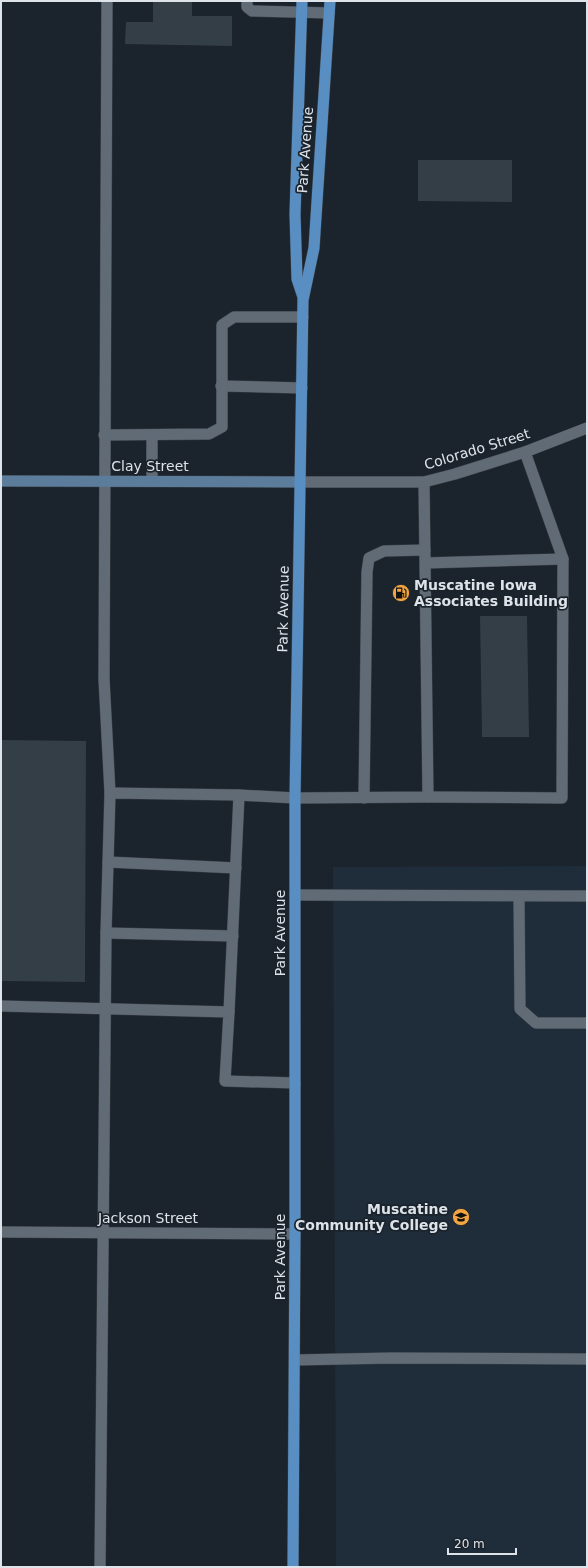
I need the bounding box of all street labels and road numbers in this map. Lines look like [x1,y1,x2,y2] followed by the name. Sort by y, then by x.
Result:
[294,106,316,194] street label: Park Avenue
[422,425,532,473] street label: Colorado Street
[111,458,189,474] street label: Clay Street
[274,565,292,653] street label: Park Avenue
[272,890,288,976] street label: Park Avenue
[97,1210,199,1226] street label: Jackson Street
[272,1214,288,1300] street label: Park Avenue

